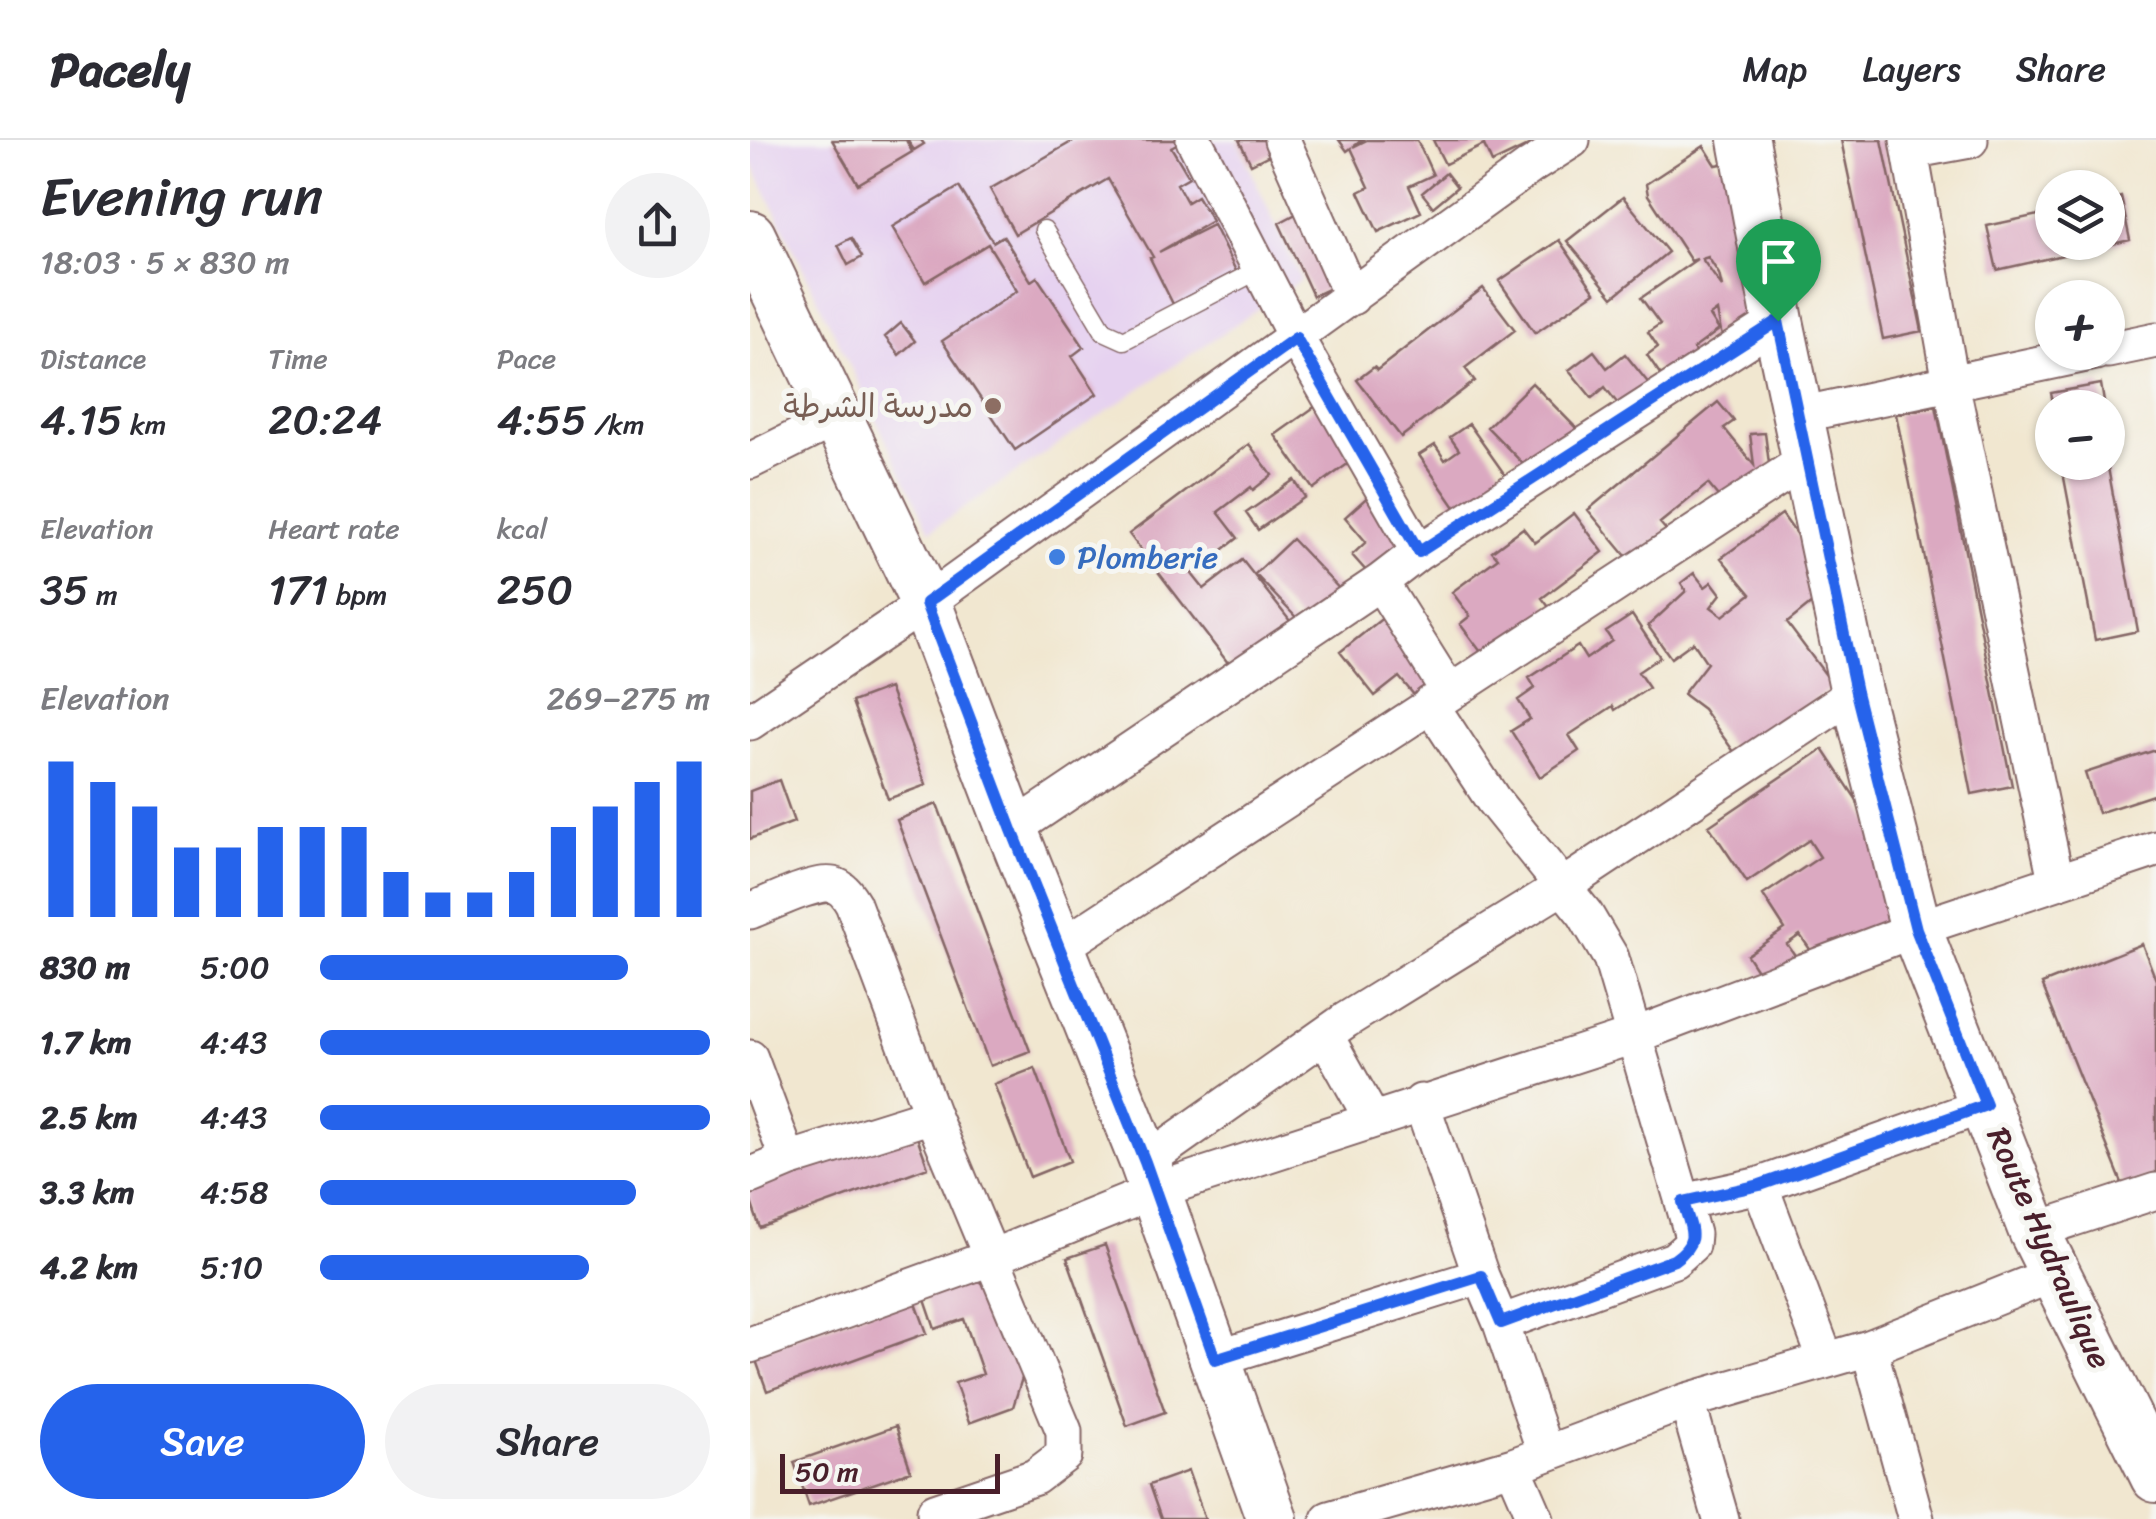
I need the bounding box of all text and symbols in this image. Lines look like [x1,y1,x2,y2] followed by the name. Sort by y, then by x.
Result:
[50,27,190,112] text: Pacely
[1743,38,1807,100] text: Map
[1862,38,1961,100] text: Layers
[2016,38,2106,100] text: Share
[40,148,323,245] text: Evening run
[2035,170,2125,480] map controls
[2035,170,2125,260] button: layers
[605,173,710,278] button: share
[1736,219,1821,322] pin
[40,234,290,291] text: 18:03 · 5 × 830 m
[1751,234,1806,289] icon: arrive
[2035,280,2125,370] button: +
[40,334,146,383] text: Distance
[268,334,328,383] text: Time
[497,334,556,383] text: Pace
[783,378,973,435] place label: مدرسة الشرطة
[40,383,123,457] text: 4.15
[268,383,382,457] text: 20:24
[497,383,587,457] text: 4:55
[2035,390,2125,480] button: −
[982,395,1004,417] marker: مدرسة الشرطة
[123,400,166,449] text: km
[587,400,644,449] text: /km
[40,504,153,553] text: Elevation
[268,504,400,553] text: Heart rate
[497,504,548,553] text: kcal
[1077,529,1218,586] place label: Plomberie
[1046,546,1068,568] marker: Plomberie
[40,553,89,627] text: 35
[268,553,328,627] text: 171
[497,553,573,627] text: 250
[89,570,118,619] text: m
[328,570,387,619] text: bpm
[40,670,170,727] text: Elevation
[546,670,710,727] text: 269–275 m
[40,939,130,996] text: 830 m
[200,939,270,996] text: 5:00
[40,1014,132,1071] text: 1.7 km
[200,1014,267,1071] text: 4:43
[40,1089,138,1146] text: 2.5 km
[200,1089,267,1146] text: 4:43
[1970,1118,2128,1378] street label: Route Hydraulique
[40,1164,135,1221] text: 3.3 km
[200,1164,269,1221] text: 4:58
[40,1239,138,1296] text: 4.2 km
[200,1239,263,1296] text: 5:10
[40,1384,365,1499] button: Save
[385,1384,710,1499] button: Share
[795,1447,859,1496] text: 50 m
[780,1449,1000,1494] scale bar

